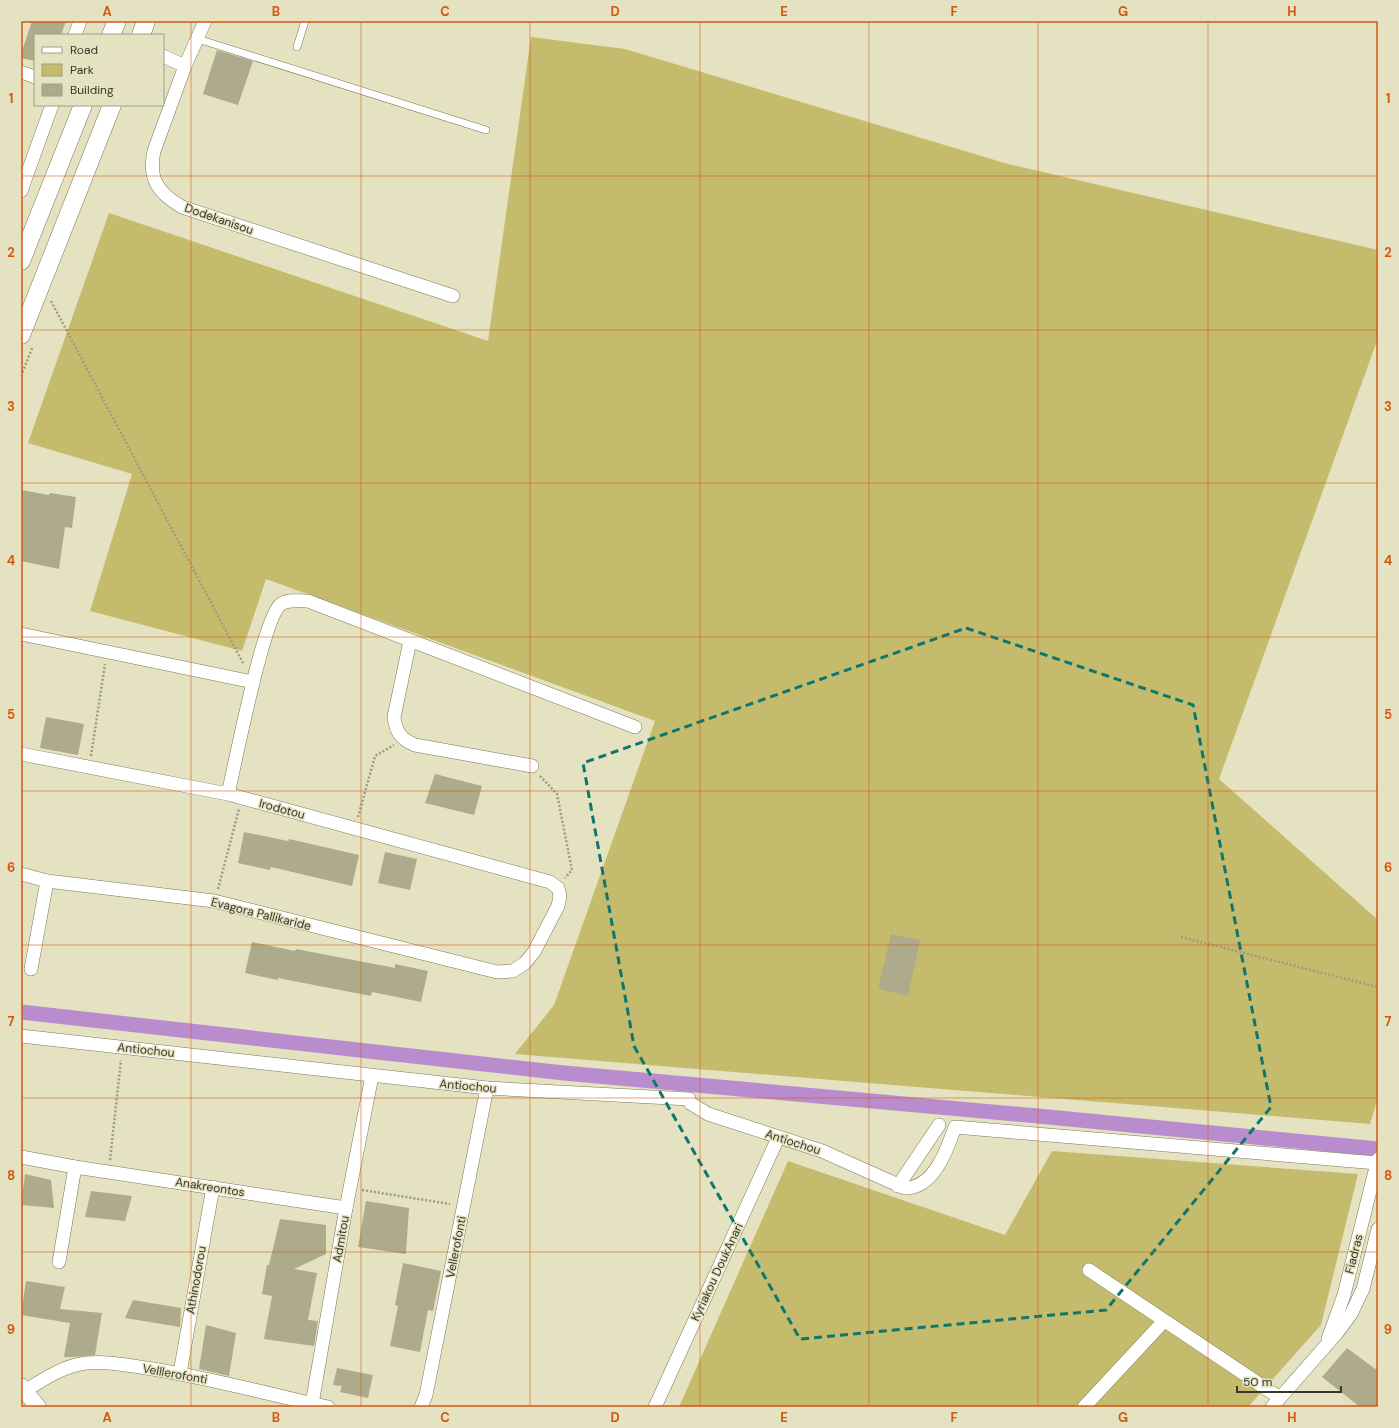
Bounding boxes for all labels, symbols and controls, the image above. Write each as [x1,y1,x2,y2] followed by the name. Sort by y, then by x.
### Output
[102,3,112,20] text: A
[272,3,280,20] text: B
[440,3,450,20] text: C
[610,3,620,20] text: D
[780,3,788,20] text: E
[950,3,958,20] text: F
[1118,3,1128,20] text: G
[1287,3,1297,20] text: H
[34,34,164,106] legend
[70,42,98,58] text: Road
[70,62,94,78] text: Park
[70,82,114,98] text: Building
[9,90,13,107] text: 1
[1386,90,1390,107] text: 1
[182,200,256,238] street label: Dodekanisou
[7,244,15,261] text: 2
[1384,244,1392,261] text: 2
[7,398,15,415] text: 3
[1384,398,1392,415] text: 3
[7,552,15,569] text: 4
[1384,552,1392,569] text: 4
[7,706,15,723] text: 5
[1384,706,1392,723] text: 5
[257,795,307,823] street label: Irodotou
[7,859,15,876] text: 6
[1384,859,1392,876] text: 6
[209,894,313,934] street label: Evagora Pallikaride
[8,1013,15,1030] text: 7
[1385,1013,1392,1030] text: 7
[117,1039,175,1061] street label: Antiochou
[439,1076,497,1096] street label: Antiochou
[763,1126,823,1159] street label: Antiochou
[7,1167,15,1184] text: 8
[1384,1167,1392,1184] text: 8
[174,1174,246,1200] street label: Anakreontos
[329,1214,353,1264] street label: Admitou
[442,1214,470,1279] street label: Vellerofonti
[687,1220,747,1324] street label: Kyriakou DoukAnari
[1341,1232,1367,1276] street label: Fiadras
[182,1245,210,1315] street label: Athinodorou
[7,1321,15,1338] text: 9
[1384,1321,1392,1338] text: 9
[141,1360,209,1388] street label: Velllerofonti
[1237,1368,1341,1394] scale bar
[1243,1374,1272,1390] text: 50 m
[102,1409,112,1426] text: A
[272,1409,280,1426] text: B
[440,1409,450,1426] text: C
[610,1409,620,1426] text: D
[780,1409,788,1426] text: E
[950,1409,958,1426] text: F
[1118,1409,1128,1426] text: G
[1287,1409,1297,1426] text: H

